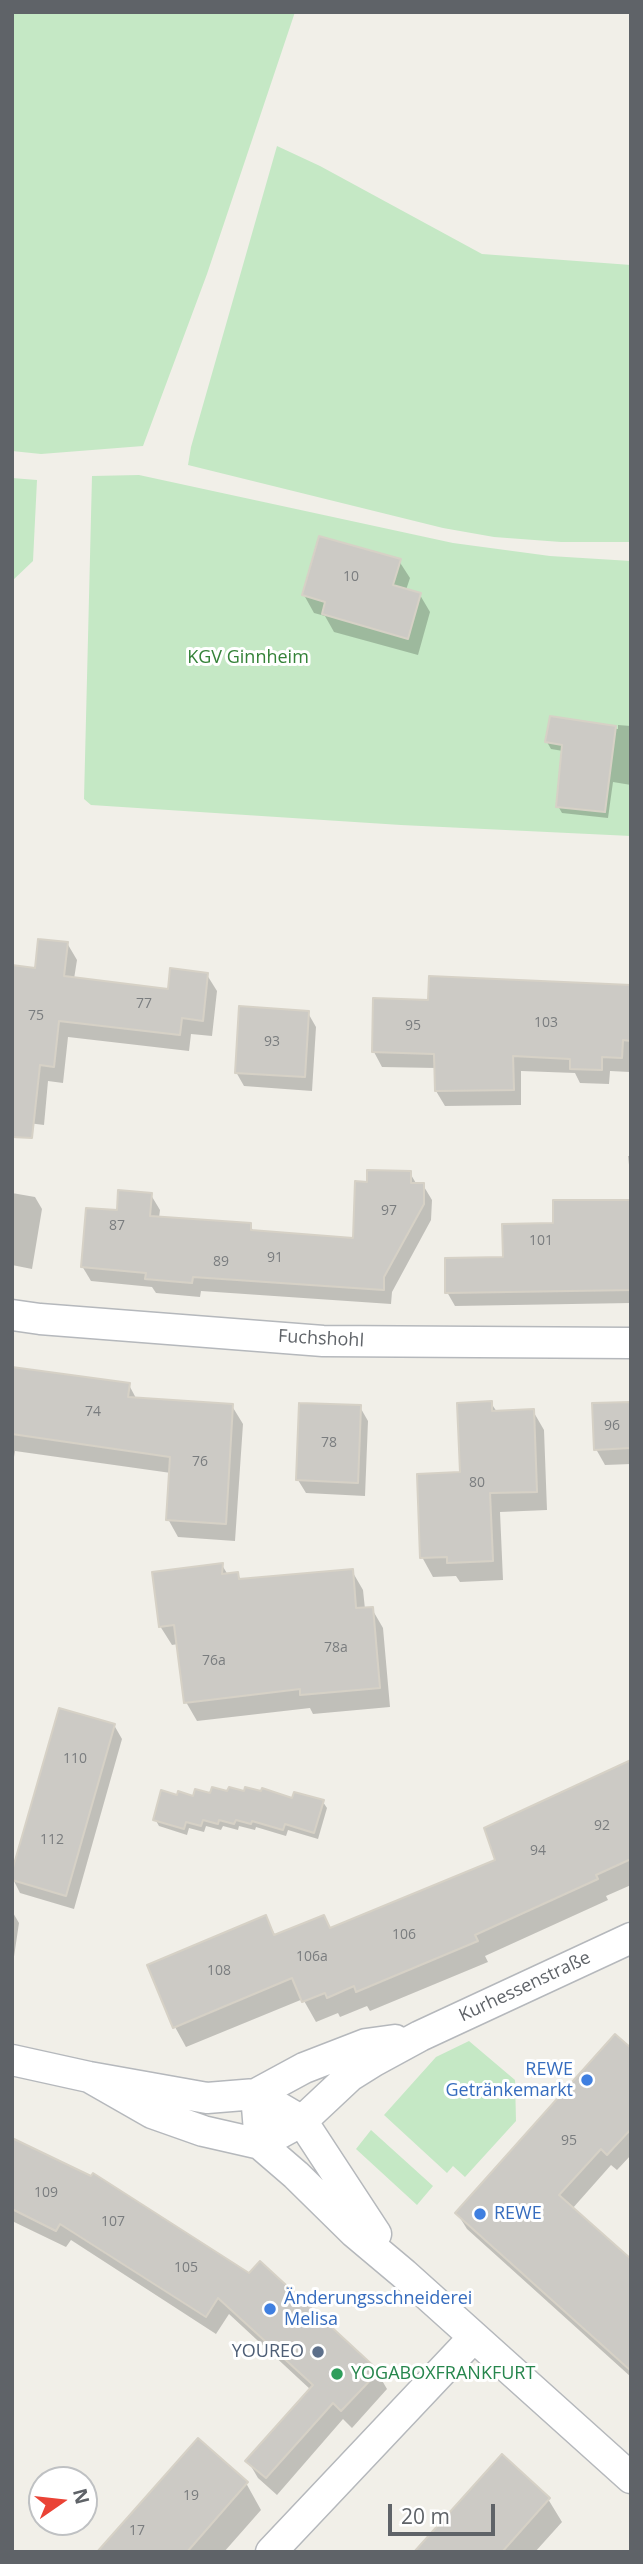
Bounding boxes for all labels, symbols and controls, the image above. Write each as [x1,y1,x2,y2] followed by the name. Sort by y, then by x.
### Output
[343,569,359,585] house number: 10
[187,647,309,669] park label: KGV Ginnheim
[136,996,152,1012] house number: 77
[28,1008,44,1024] house number: 75
[534,1015,558,1031] house number: 103
[405,1018,421,1034] house number: 95
[264,1034,280,1050] house number: 93
[381,1203,397,1219] house number: 97
[109,1218,125,1234] house number: 87
[529,1233,553,1249] house number: 101
[267,1250,283,1266] house number: 91
[213,1254,229,1270] house number: 89
[277,1326,365,1352] street label: Fuchshohl
[85,1404,101,1420] house number: 74
[604,1418,620,1434] house number: 96
[321,1435,337,1451] house number: 78
[192,1454,208,1470] house number: 76
[469,1475,485,1491] house number: 80
[324,1640,348,1656] house number: 78a
[202,1653,226,1669] house number: 76a
[63,1751,87,1767] house number: 110
[594,1818,610,1834] house number: 92
[40,1832,64,1848] house number: 112
[530,1843,546,1859] house number: 94
[392,1927,416,1943] house number: 106
[456,1947,594,2027] street label: Kurhessenstraße
[296,1949,328,1965] house number: 106a
[207,1963,231,1979] house number: 108
[446,2059,573,2102] place label: REWE Getränkemarkt
[579,2072,595,2088] marker: REWE Getränkemarkt
[561,2133,577,2149] house number: 95
[34,2185,58,2201] house number: 109
[494,2203,542,2225] place label: REWE
[472,2206,488,2222] marker: REWE
[101,2214,125,2230] house number: 107
[174,2260,198,2276] house number: 105
[284,2288,472,2330] place label: Änderungsschneiderei Melisa
[262,2301,278,2317] marker: Änderungsschneiderei Melisa
[232,2341,304,2363] place label: YOUREO
[310,2344,326,2360] marker: YOUREO
[351,2363,535,2385] place label: YOGABOXFRANKFURT
[329,2366,345,2382] marker: YOGABOXFRANKFURT
[28,2466,98,2536] north arrow
[67,2486,96,2507] text: N
[183,2488,199,2504] house number: 19
[391,2490,498,2534] scale bar
[401,2502,450,2530] text: 20 m
[129,2523,145,2539] house number: 17

